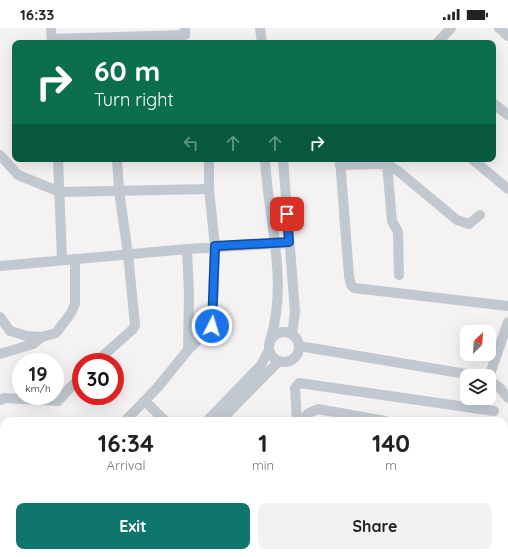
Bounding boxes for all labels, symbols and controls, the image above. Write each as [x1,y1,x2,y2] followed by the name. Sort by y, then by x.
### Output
[20,5,54,24] text: 16:33
[94,53,160,88] text: 60 m
[28,56,80,108] icon: right
[94,88,174,111] text: Turn right
[180,132,202,154] icon: left
[222,132,244,154] icon: ahead
[264,132,286,154] icon: ahead
[306,132,328,154] icon: right
[270,197,304,231] pin
[276,203,298,225] icon: arrive
[191,305,233,347] position arrow
[460,325,496,361] north arrow
[460,325,496,405] map controls
[72,353,124,405] speed limit sign: 30
[28,361,48,386] text: 19
[460,369,496,405] button: layers
[25,382,51,395] text: km/h
[98,428,154,458] text: 16:34
[258,428,268,458] text: 1
[372,428,410,458] text: 140
[106,457,145,473] text: Arrival
[252,457,274,473] text: min
[385,457,397,473] text: m
[16,503,250,549] button: Exit
[258,503,492,549] button: Share

